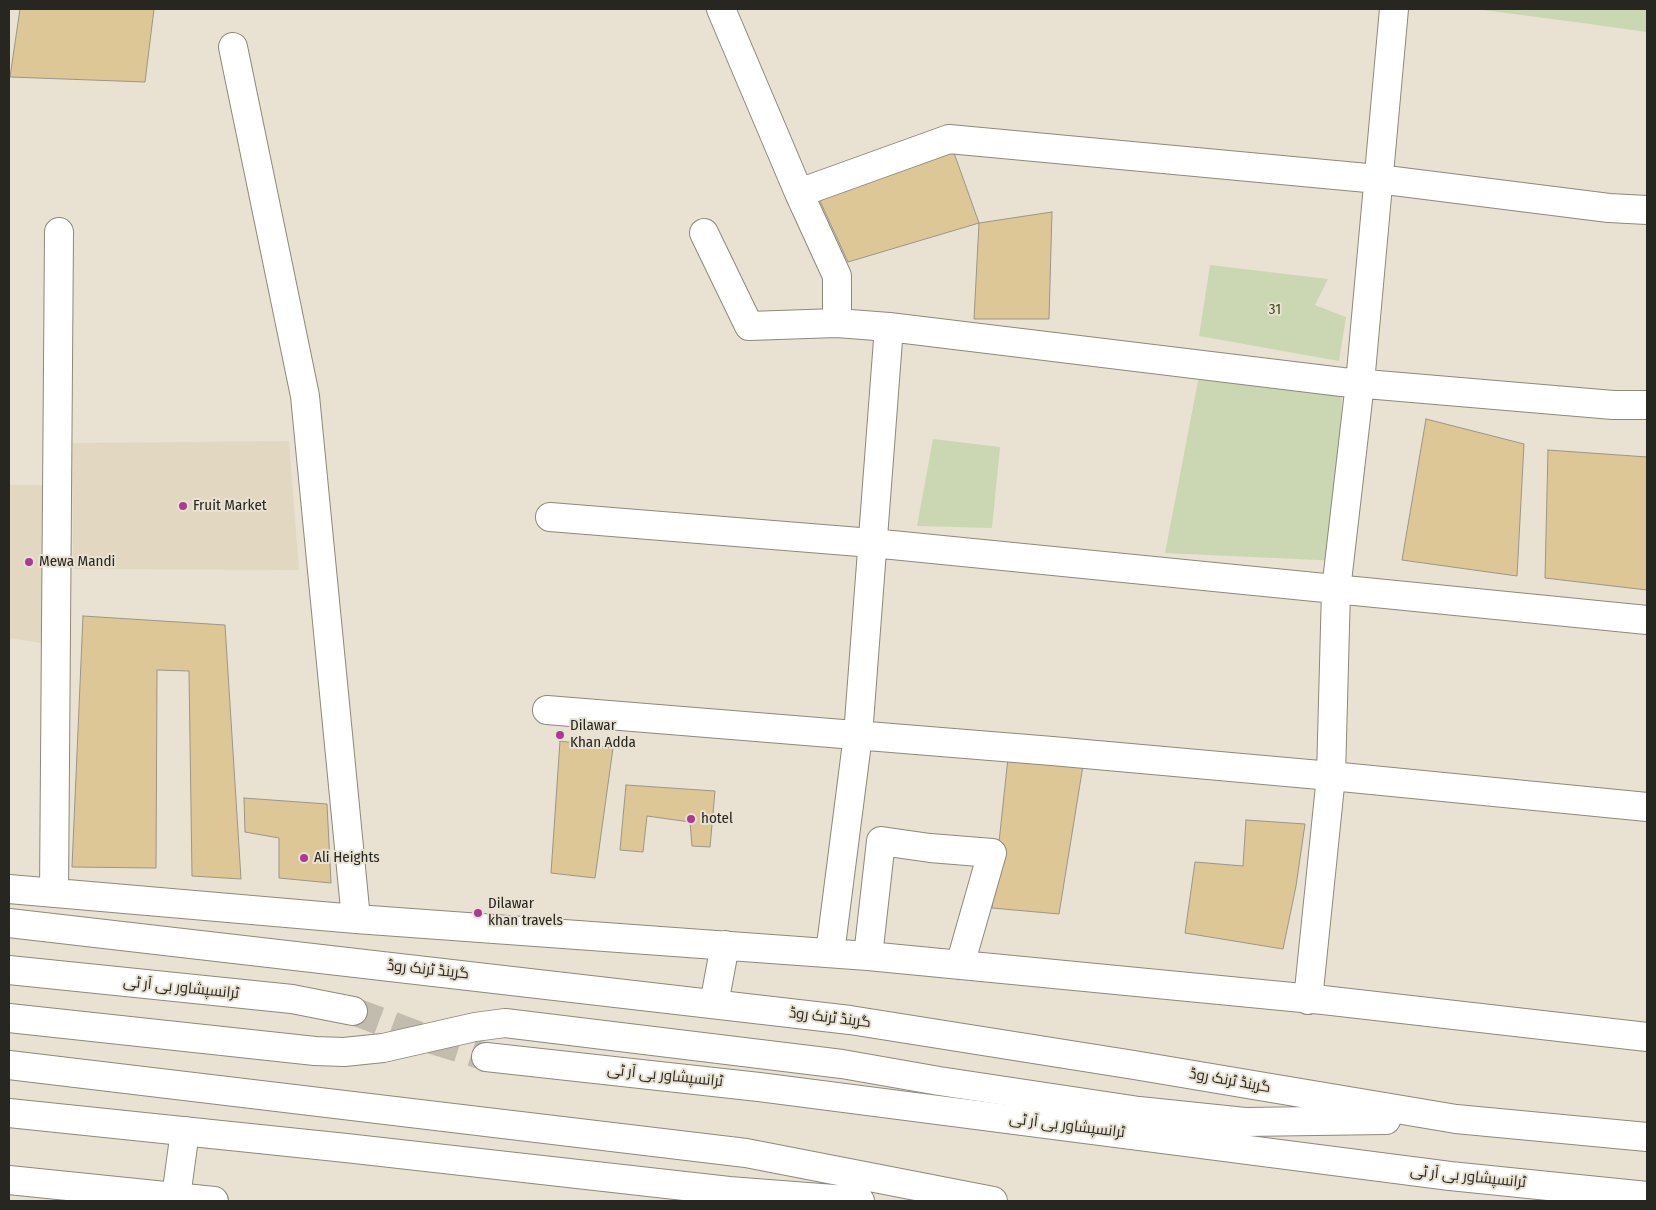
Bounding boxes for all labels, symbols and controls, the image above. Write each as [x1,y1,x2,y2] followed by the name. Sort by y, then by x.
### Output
[1269,301,1281,319] park label: 31
[193,497,267,515] place label: Fruit Market
[177,500,189,512] marker: Fruit Market
[39,553,115,571] place label: Mewa Mandi
[23,556,35,568] marker: Mewa Mandi
[570,717,636,752] place label: Dilawar Khan Adda
[554,729,566,741] marker: Dilawar Khan Adda
[701,810,733,828] place label: hotel
[685,813,697,825] marker: hotel
[314,849,380,867] place label: Ali Heights
[298,852,310,864] marker: Ali Heights
[488,895,563,930] place label: Dilawar khan travels
[472,907,484,919] marker: Dilawar khan travels
[386,957,470,983] street label: گرینڈ ٹرنک روڈ
[122,973,240,1003] street label: ٹرانسپشاور بی آر ٹی
[788,1004,872,1032] street label: گرینڈ ٹرنک روڈ
[606,1061,724,1091] street label: ٹرانسپشاور بی آر ٹی
[1188,1065,1272,1097] street label: گرینڈ ٹرنک روڈ
[1008,1110,1126,1142] street label: ٹرانسپشاور بی آر ٹی
[1409,1162,1527,1192] street label: ٹرانسپشاور بی آر ٹی

